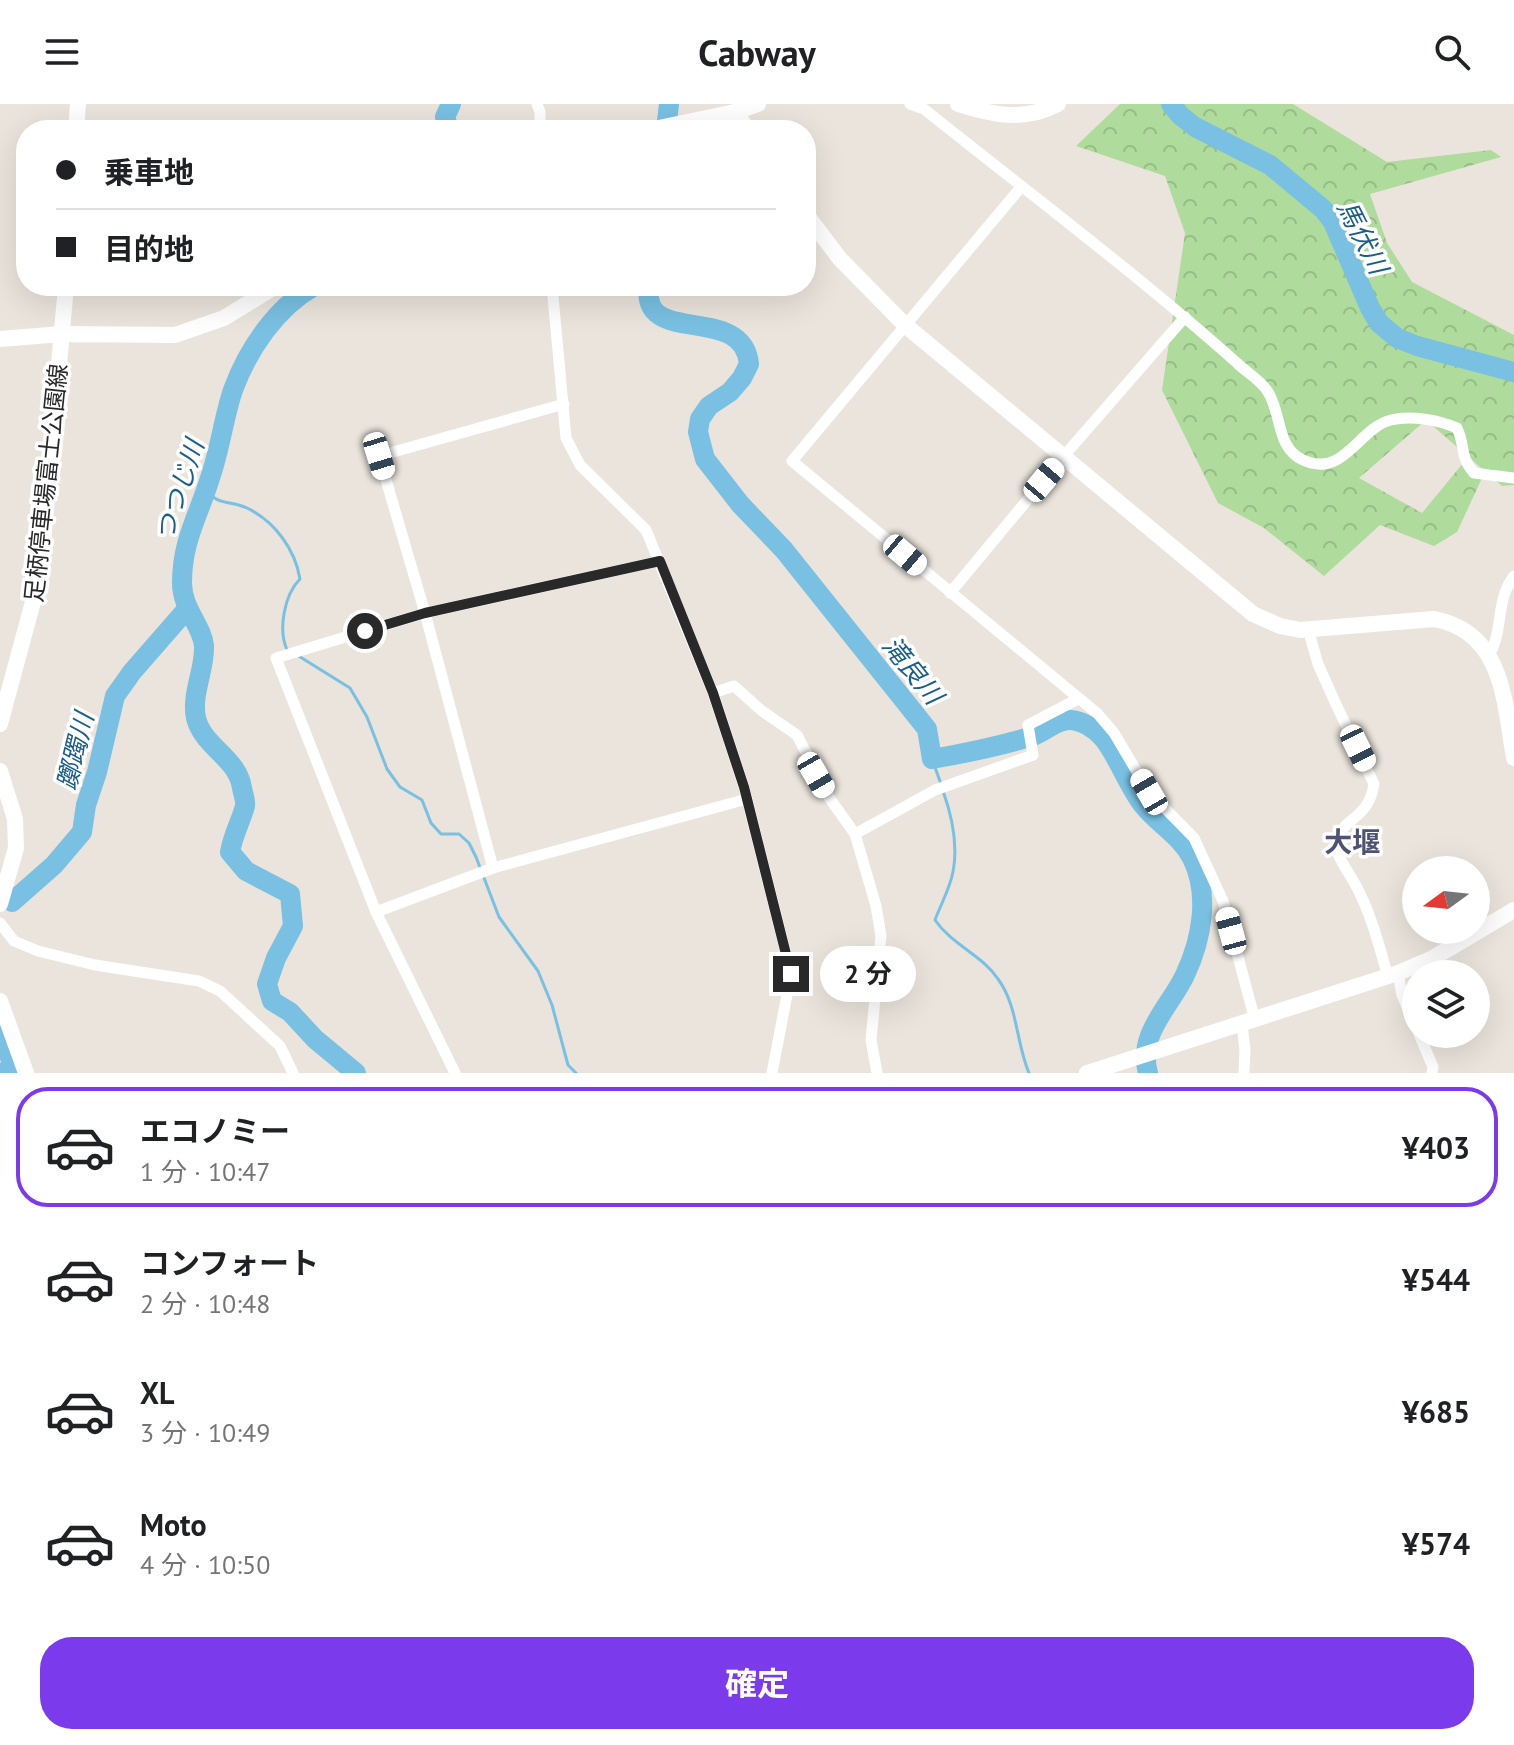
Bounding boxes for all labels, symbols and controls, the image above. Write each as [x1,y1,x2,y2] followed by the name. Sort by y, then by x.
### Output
[698,29,816,76] text: Cabway
[40,30,84,74] icon: menu
[1430,30,1474,74] icon: search
[104,152,194,191] text: 乗車地
[1331,195,1397,282] water label: 馬伏川
[104,229,194,268] text: 目的地
[18,362,74,604] street label: 足柄停車場富士公園線
[361,430,397,482] car
[147,433,212,545] water label: つつじ川
[1019,454,1069,506] car
[879,530,931,580] car
[347,613,383,649] route start
[876,629,952,713] water label: 滝良川
[50,706,101,793] water label: 躑躅川
[1337,721,1379,775] car
[794,748,838,802] car
[1127,765,1171,819] car
[1324,823,1380,860] district label: 大堰
[1402,856,1490,944] north arrow
[1402,856,1490,1048] map controls
[1213,905,1249,957] car
[819,946,915,1002] callout: 2 分
[773,956,809,992] route end
[844,957,892,990] text: 2 分
[1402,960,1490,1048] button: layers
[44,1111,116,1183] icon: car
[140,1111,290,1150] text: エコノミー
[1402,1128,1470,1167] text: ¥403
[140,1155,270,1188] text: 1 分 · 10:47
[44,1243,116,1315] icon: car
[140,1243,319,1282] text: コンフォート
[1402,1260,1470,1299] text: ¥544
[140,1287,270,1320] text: 2 分 · 10:48
[140,1373,174,1412] text: XL
[44,1375,116,1447] icon: car
[1402,1392,1470,1431] text: ¥685
[140,1416,270,1449] text: 3 分 · 10:49
[140,1505,207,1544] text: Moto
[44,1507,116,1579] icon: car
[1402,1524,1470,1563] text: ¥574
[140,1548,270,1581] text: 4 分 · 10:50
[40,1637,1474,1729] button: 確定

